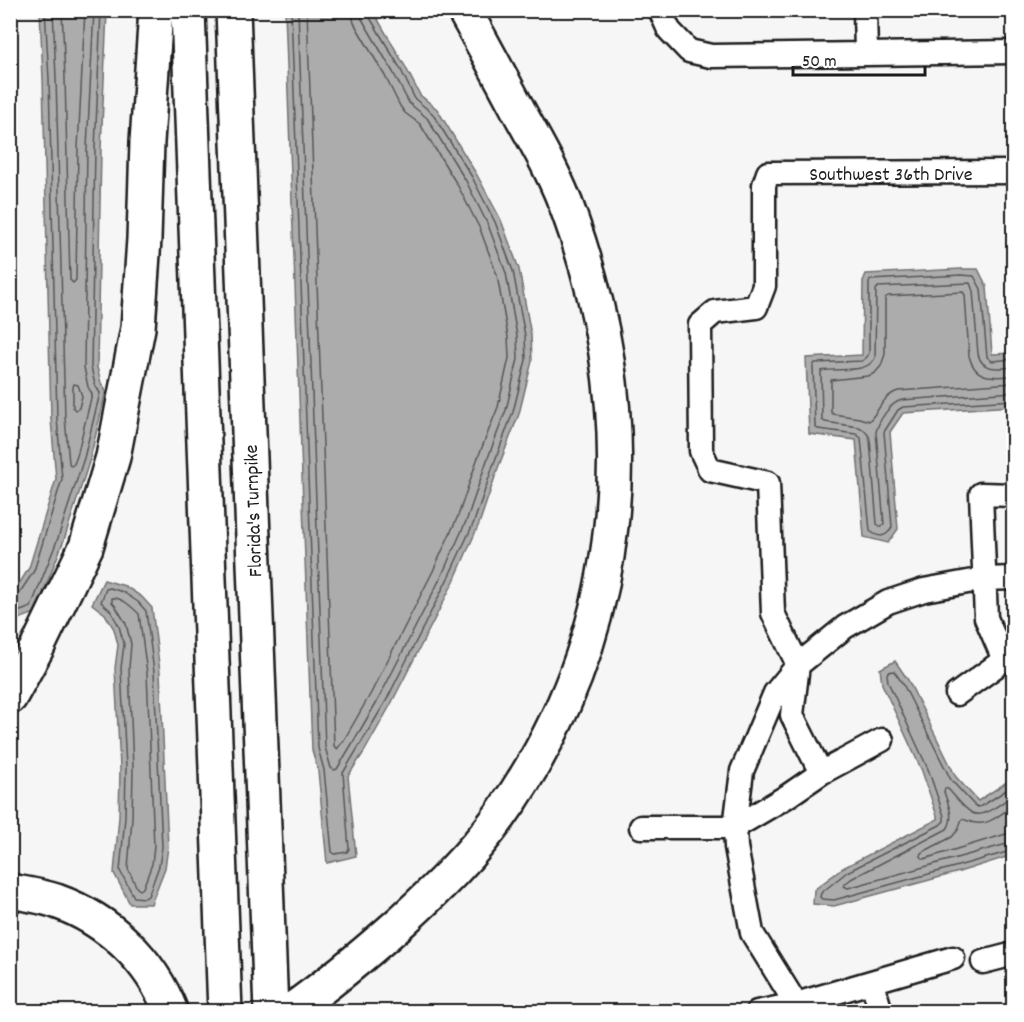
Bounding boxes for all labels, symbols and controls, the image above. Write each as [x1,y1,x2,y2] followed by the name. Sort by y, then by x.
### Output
[793,39,925,77] scale bar
[802,50,837,75] text: 50 m
[809,162,973,190] street label: Southwest 36th Drive
[239,444,271,578] street label: Florida's Turnpike

